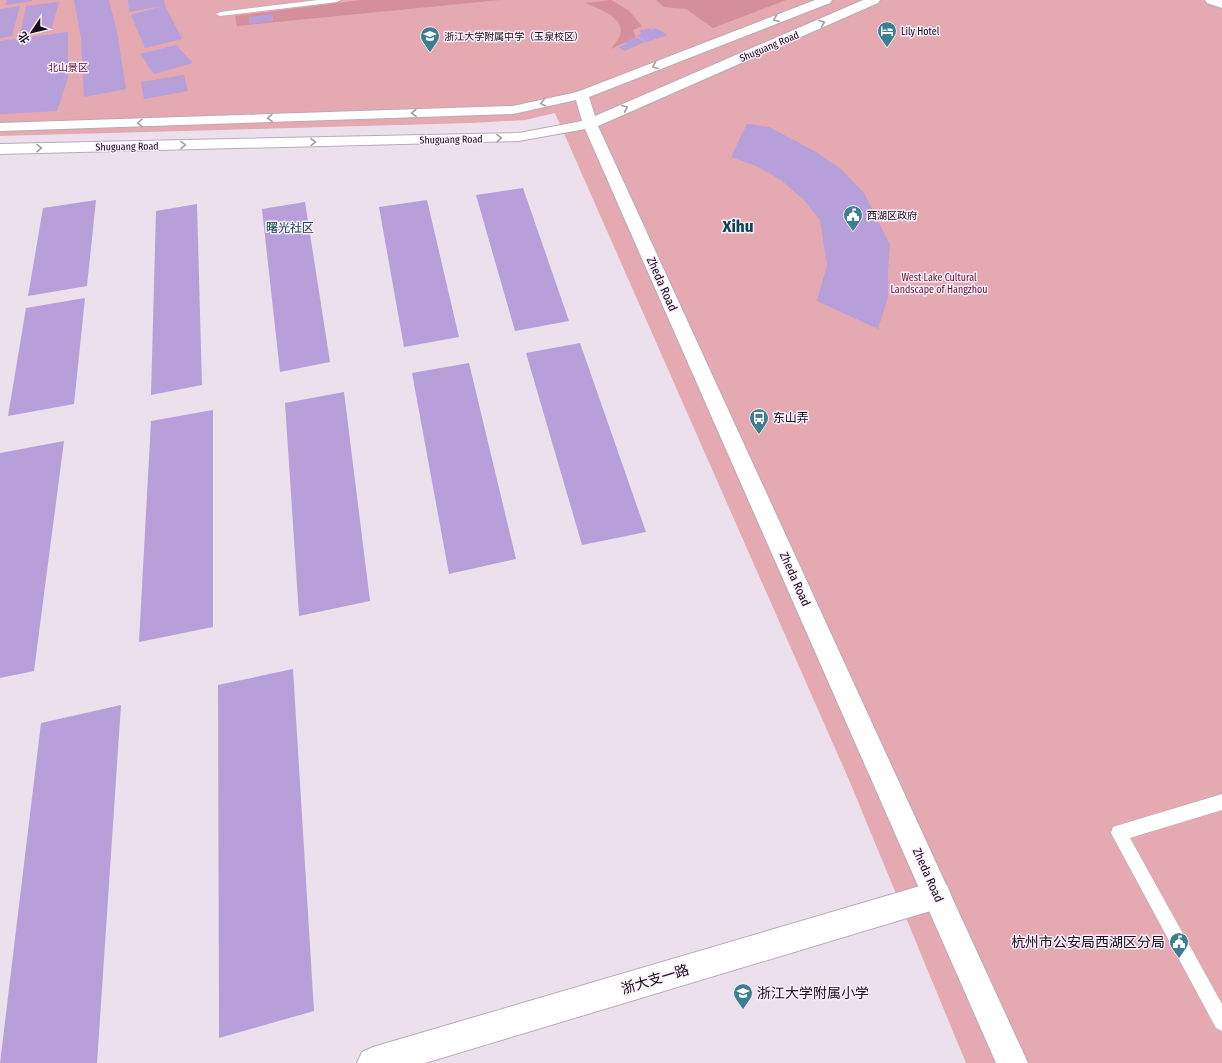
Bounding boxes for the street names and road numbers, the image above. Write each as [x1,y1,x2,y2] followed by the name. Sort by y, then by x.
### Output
[738,29,801,65] street label: Shuguang Road
[419,133,483,147] street label: Shuguang Road
[95,140,159,154] street label: Shuguang Road
[644,255,680,313] street label: Zheda Road
[777,550,813,608] street label: Zheda Road
[910,846,946,904] street label: Zheda Road
[619,961,691,998] street label: 浙大支一路

